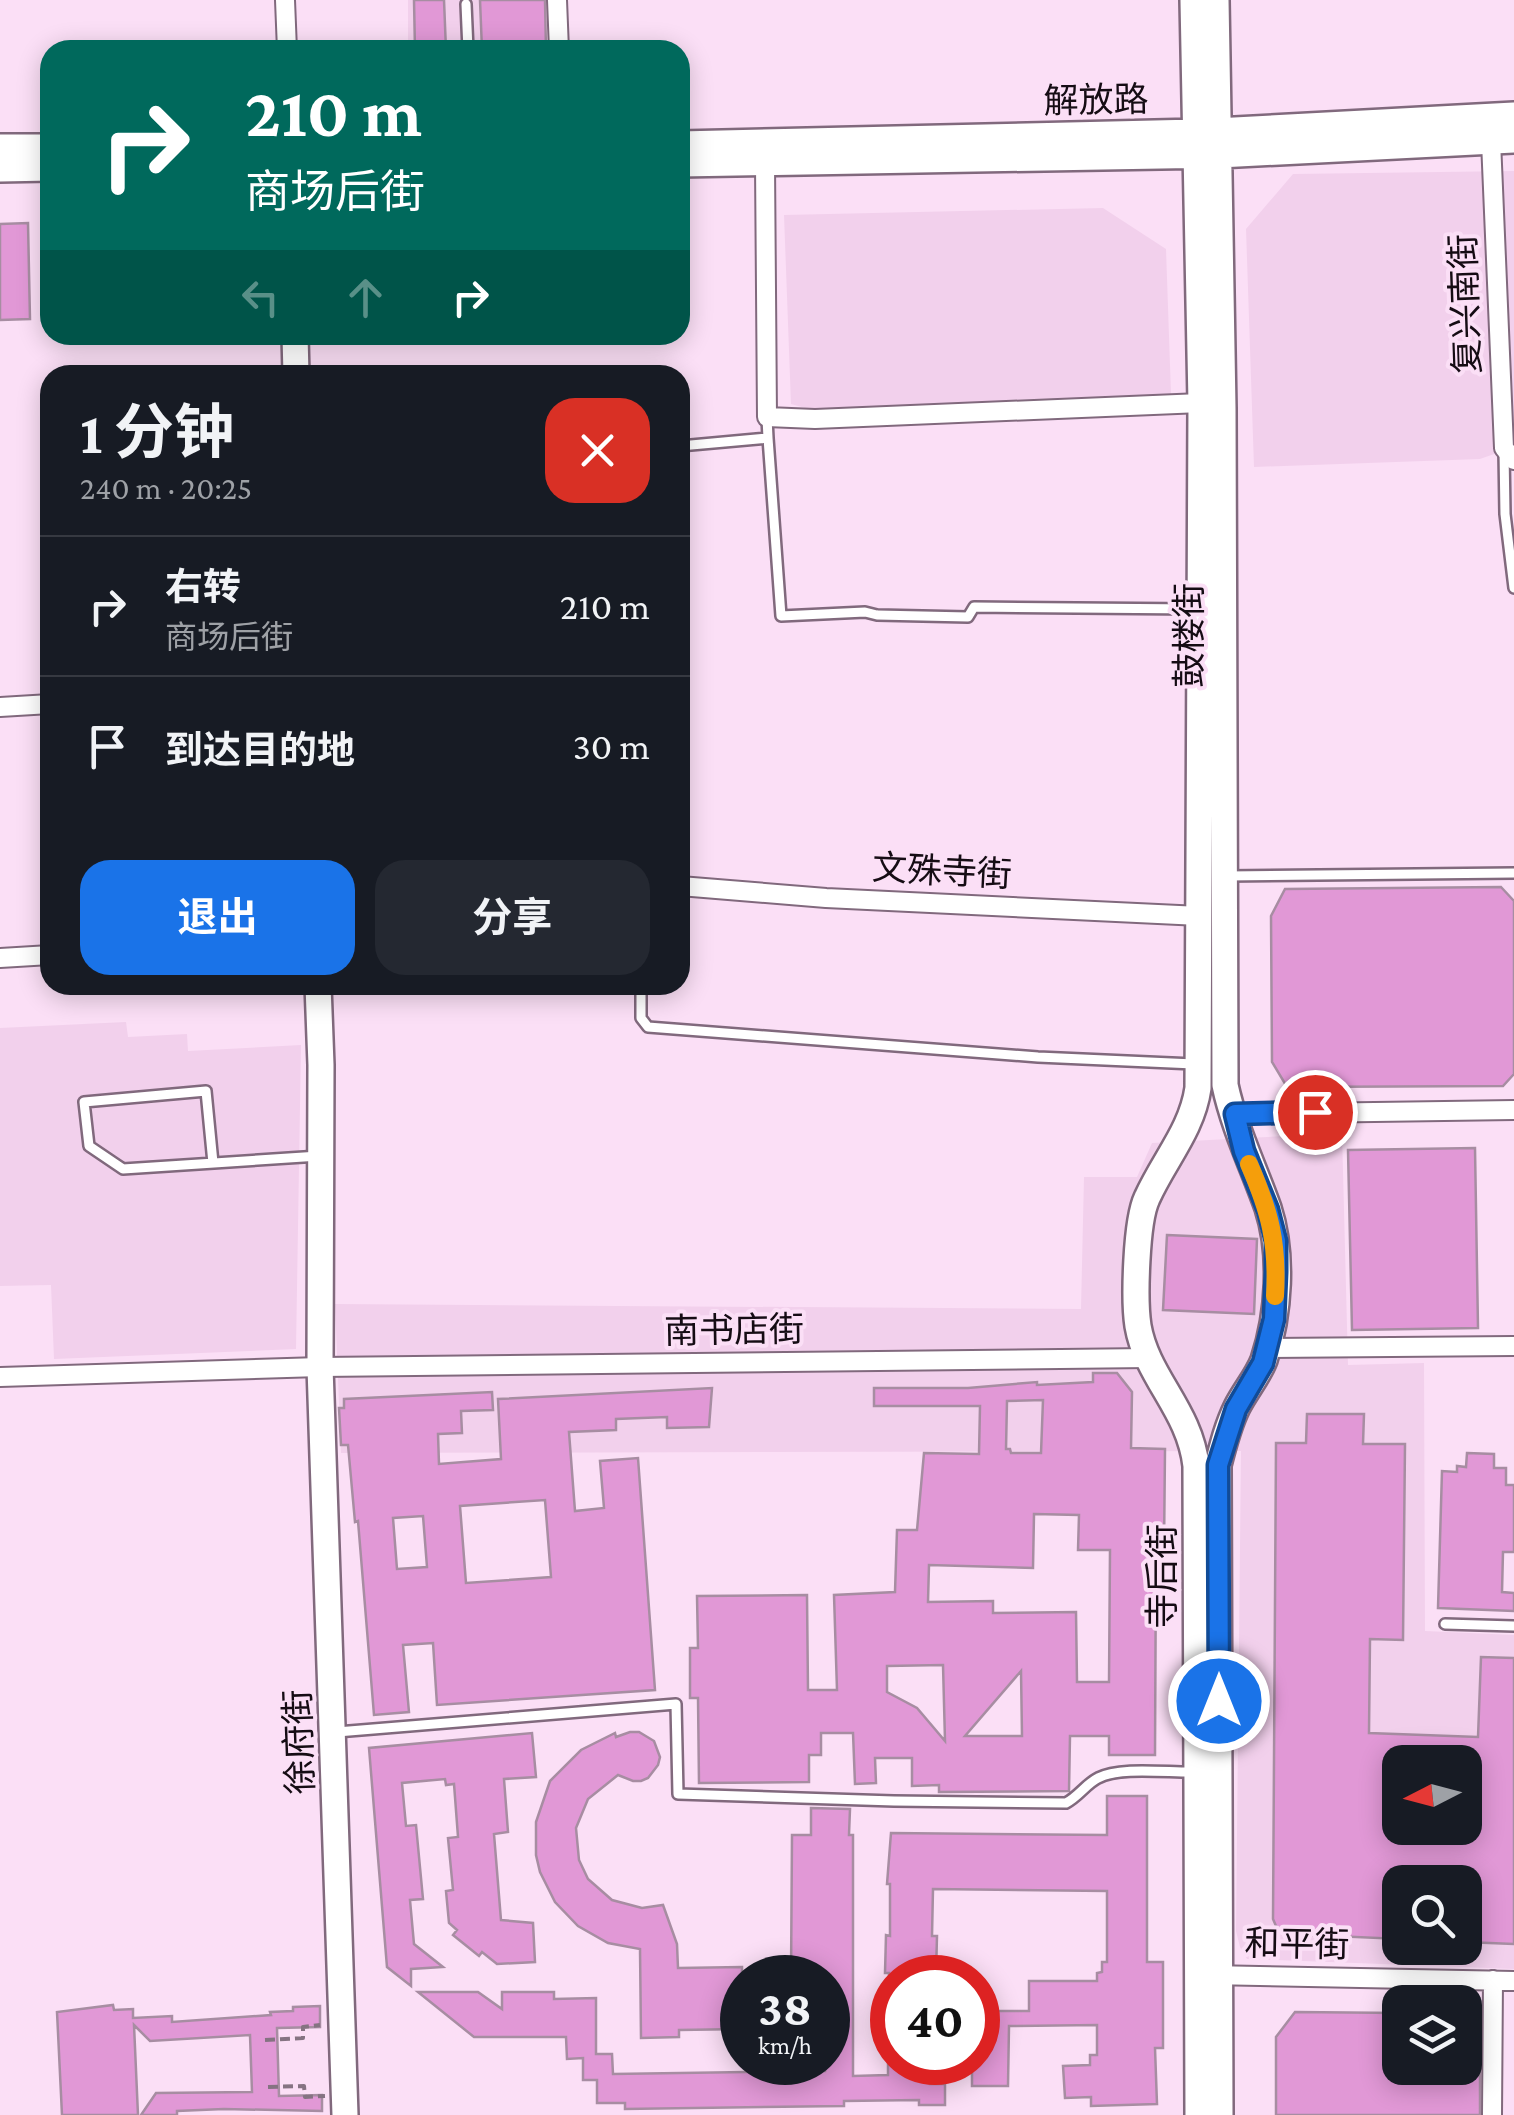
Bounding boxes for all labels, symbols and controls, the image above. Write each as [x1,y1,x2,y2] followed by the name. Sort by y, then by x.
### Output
[245,73,422,151] text: 210 m
[80,80,210,210] icon: right
[1043,80,1149,121] street label: 解放路
[245,167,425,217] text: 商场后街
[1444,233,1487,375] street label: 复兴南街
[233,270,288,325] icon: left
[338,270,393,325] icon: ahead
[443,270,498,325] icon: right
[545,398,650,503] button: close
[80,399,234,466] text: 1 分钟
[80,470,252,506] text: 240 m · 20:25
[165,566,241,608] text: 右转
[80,579,135,634] icon: right
[1170,582,1209,688] street label: 鼓楼街
[560,585,650,627] text: 210 m
[165,619,293,655] text: 商场后街
[80,719,135,774] icon: arrive
[573,725,650,767] text: 30 m
[165,729,355,771] text: 到达目的地
[871,848,1013,895] street label: 文殊寺街
[80,860,355,975] button: 退出
[375,860,650,975] button: 分享
[1273,1070,1358,1155] pin
[1288,1085,1343,1140] icon: arrive
[664,1310,804,1351] street label: 南书店街
[1143,1523,1182,1629] street label: 寺后街
[1167,1649,1271,1753] position arrow
[278,1689,321,1795] street label: 徐府街
[1382,1745,1482,1845] north arrow
[1382,1745,1482,2085] map controls
[1382,1865,1482,1965] button: search
[1244,1924,1350,1965] street label: 和平街
[870,1955,1000,2085] speed limit sign: 40
[758,1980,812,2036] text: 38
[1382,1985,1482,2085] button: layers
[758,2032,812,2059] text: km/h

